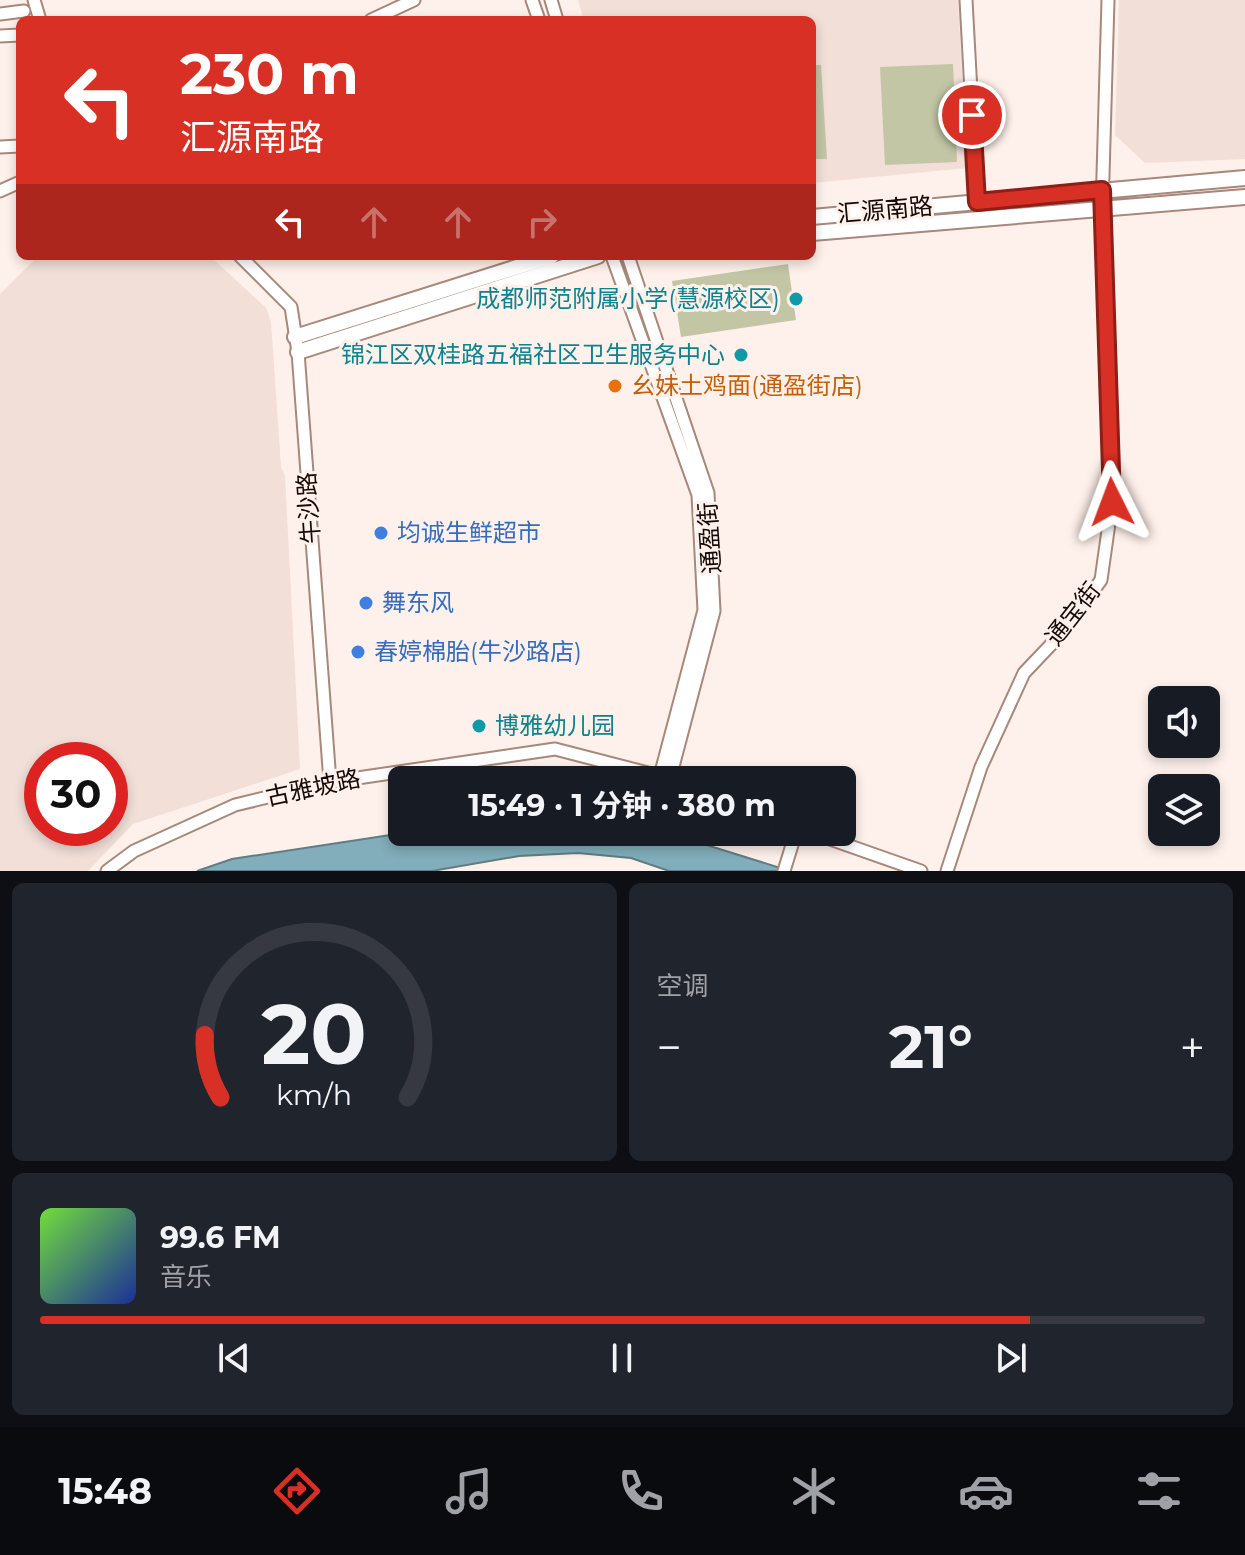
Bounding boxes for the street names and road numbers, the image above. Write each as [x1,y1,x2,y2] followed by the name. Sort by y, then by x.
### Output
[836,191,934,228] street label: 汇源南路
[292,471,325,545] street label: 牛沙路
[693,501,726,575] street label: 通盈街
[1039,576,1106,651] street label: 通宝街
[263,763,363,812] street label: 古雅坡路

